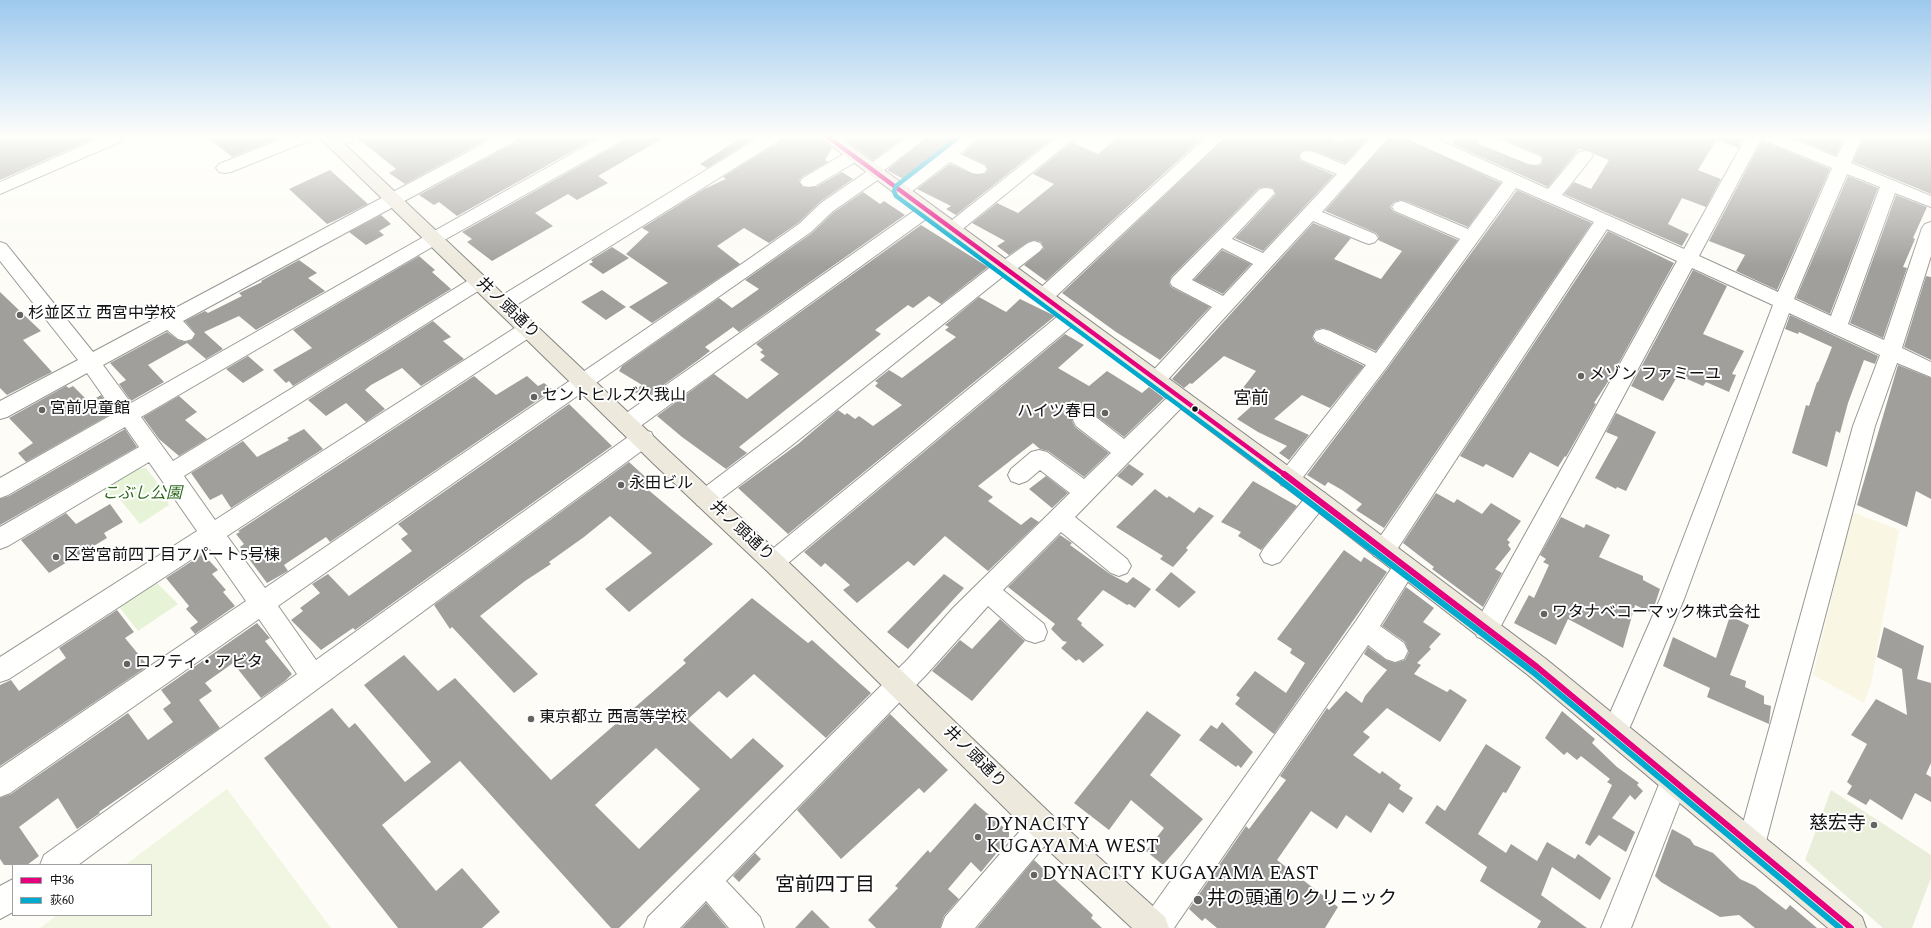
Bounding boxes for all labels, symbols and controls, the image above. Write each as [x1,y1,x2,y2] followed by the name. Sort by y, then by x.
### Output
[472,274,542,344] street label: 井ノ頭通り
[28,305,176,325] place label: 杉並区立 西宮中学校
[15,310,25,320] marker: 杉並区立 西宮中学校
[1589,366,1721,386] place label: メゾン ファミーユ
[1576,371,1586,381] marker: メゾン ファミーユ
[542,387,686,407] place label: セントヒルズ久我山
[1233,389,1269,411] district label: 宮前
[529,392,539,402] marker: セントヒルズ久我山
[50,400,130,420] place label: 宮前児童館
[1017,403,1097,423] place label: ハイツ春日
[1190,404,1200,414] unlabelled marker
[37,405,47,415] marker: 宮前児童館
[1100,408,1110,418] marker: ハイツ春日
[629,475,693,495] place label: 永田ビル
[616,480,626,490] marker: 永田ビル
[102,485,182,505] park label: こぶし公園
[705,498,777,566] street label: 井ノ頭通り
[64,547,280,567] place label: 区営宮前四丁目アパート5号棟
[51,552,61,562] marker: 区営宮前四丁目アパート5号棟
[1552,604,1760,624] place label: ワタナベコーマック株式会社
[1539,609,1549,619] marker: ワタナベコーマック株式会社
[135,654,263,674] place label: ロフティ・アビタ
[122,659,132,669] marker: ロフティ・アビタ
[539,709,687,729] place label: 東京都立 西高等学校
[526,714,536,724] marker: 東京都立 西高等学校
[939,723,1009,793] street label: 井ノ頭通り
[1809,814,1866,836] place label: 慈宏寺
[986,815,1159,859] place label: DYNACITY KUGAYAMA WEST
[1869,820,1879,830] marker: 慈宏寺
[973,832,983,842] marker: DYNACITY KUGAYAMA WEST
[12,864,152,916] legend
[1042,864,1319,886] place label: DYNACITY KUGAYAMA EAST
[1029,870,1039,880] marker: DYNACITY KUGAYAMA EAST
[50,871,74,890] text: 中36
[775,875,875,899] district label: 宮前四丁目
[1207,889,1397,911] place label: 井の頭通りクリニック
[50,891,74,910] text: 荻60
[1192,894,1204,906] marker: 井の頭通りクリニック

